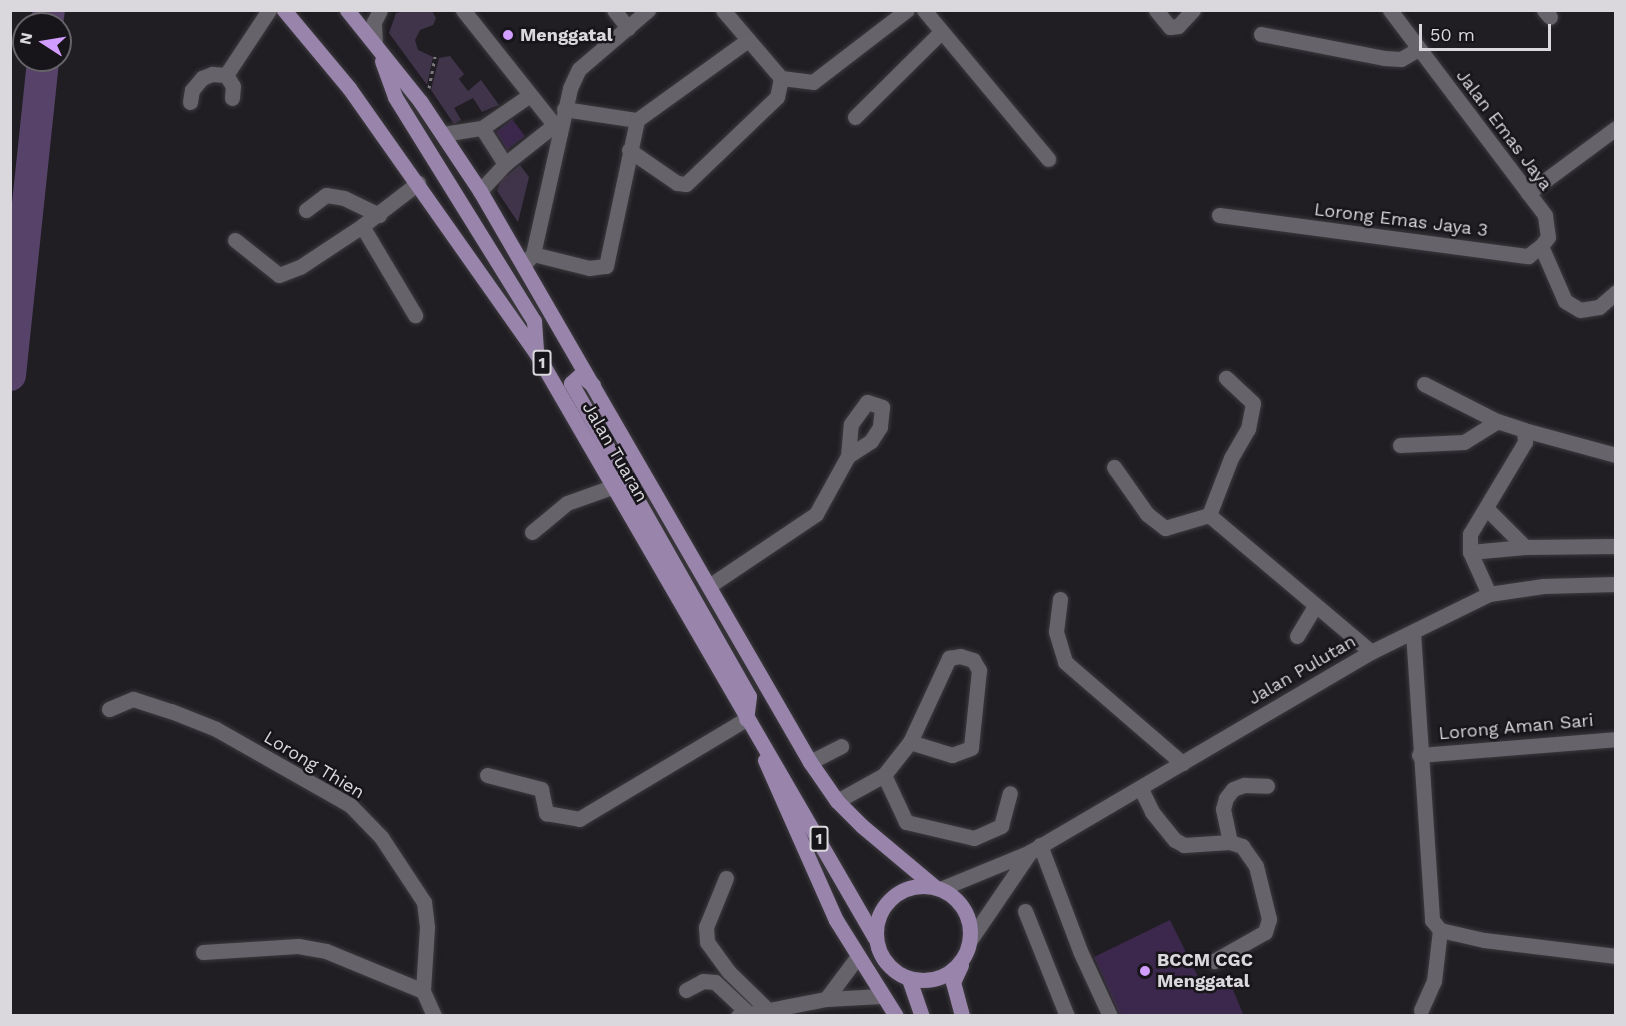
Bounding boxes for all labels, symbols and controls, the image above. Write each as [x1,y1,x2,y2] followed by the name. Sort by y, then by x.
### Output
[12,12,72,72] north arrow
[1422,12,1554,50] scale bar
[520,24,613,46] place label: Menggatal
[1430,24,1475,45] text: 50 m
[501,28,515,42] marker: Menggatal
[15,31,36,46] text: N
[1451,65,1557,195] street label: Jalan Emas Jaya
[1312,199,1490,241] street label: Lorong Emas Jaya 3
[532,350,552,376] road number: 1
[578,398,652,506] street label: Jalan Tuaran
[1244,630,1360,710] street label: Jalan Pulutan
[1437,709,1595,745] street label: Lorong Aman Sari
[260,726,368,804] street label: Lorong Thien
[808,826,830,852] road number: 1
[1157,950,1253,992] place label: BCCM CGC Menggatal
[1138,964,1152,978] marker: BCCM CGC Menggatal

